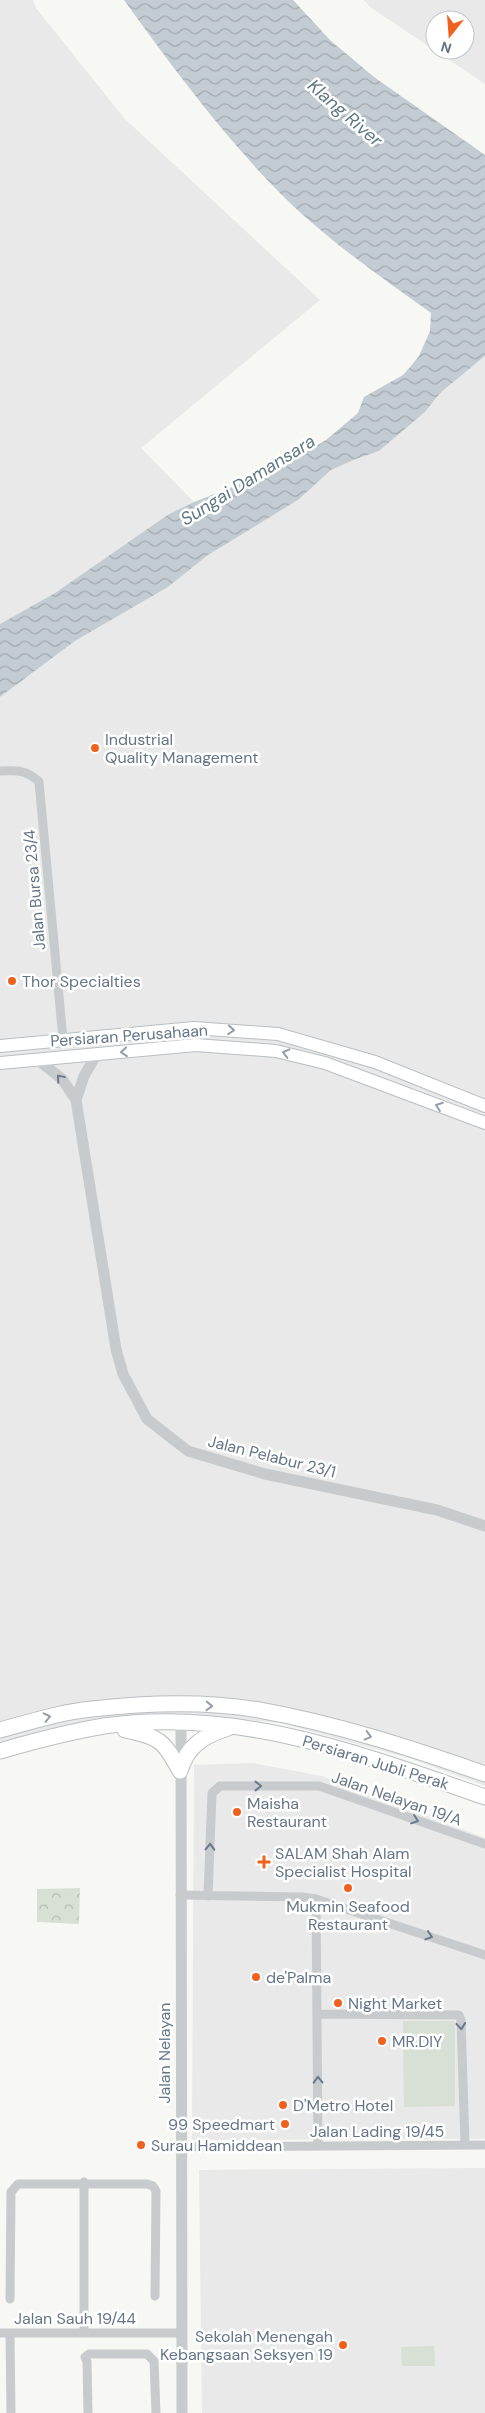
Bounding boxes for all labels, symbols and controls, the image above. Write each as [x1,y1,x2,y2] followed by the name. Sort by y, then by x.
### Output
[425,10,475,60] north arrow
[439,37,454,58] text: N
[303,74,388,153] water label: Klang River
[176,429,320,531] water label: Sungai Damansara
[105,729,259,768] place label: Industrial Quality Management
[89,742,101,754] marker: Industrial Quality Management
[19,829,50,951] street label: Jalan Bursa 23/4
[22,971,141,992] place label: Thor Specialties
[6,975,18,987] marker: Thor Specialties
[50,1020,209,1051] street label: Persiaran Perusahaan
[227,1025,235,1036] one-way arrow
[120,1046,128,1057] one-way arrow
[281,1048,290,1059] one-way arrow
[56,1074,65,1083] one-way arrow
[435,1102,444,1112] one-way arrow
[206,1430,338,1483] street label: Jalan Pelabur 23/1
[205,1701,213,1711] one-way arrow
[42,1712,51,1723] one-way arrow
[300,1730,452,1795] street label: Persiaran Jubli Perak
[363,1730,371,1740] one-way arrow
[329,1766,465,1831] street label: Jalan Nelayan 19/A
[254,1781,262,1791] one-way arrow
[247,1793,327,1832] place label: Maisha Restaurant
[231,1806,243,1818] marker: Maisha Restaurant
[410,1814,418,1824] one-way arrow
[204,1843,215,1851] one-way arrow
[275,1843,412,1882] place label: SALAM Shah Alam Specialist Hospital
[257,1855,271,1869] marker: SALAM Shah Alam Specialist Hospital
[342,1882,354,1894] marker: Mukmin Seafood Restaurant
[286,1896,410,1935] place label: Mukmin Seafood Restaurant
[424,1931,432,1941] one-way arrow
[266,1967,331,1988] place label: de'Palma
[250,1971,262,1983] marker: de'Palma
[348,1993,442,2014] place label: Night Market
[332,1997,344,2009] marker: Night Market
[154,2003,175,2103] street label: Jalan Nelayan
[455,2023,466,2031] one-way arrow
[392,2031,442,2052] place label: MR.DIY
[376,2035,388,2047] marker: MR.DIY
[313,2076,323,2084] one-way arrow
[293,2095,393,2116] place label: D'Metro Hotel
[277,2099,289,2111] marker: D'Metro Hotel
[168,2114,275,2135] place label: 99 Speedmart
[279,2118,291,2130] marker: 99 Speedmart
[310,2121,444,2142] street label: Jalan Lading 19/45
[151,2135,282,2156] place label: Surau Hamiddean
[135,2139,147,2151] marker: Surau Hamiddean
[14,2308,136,2329] street label: Jalan Sauh 19/44
[160,2326,333,2365] place label: Sekolah Menengah Kebangsaan Seksyen 19
[337,2339,349,2351] marker: Sekolah Menengah Kebangsaan Seksyen 19

